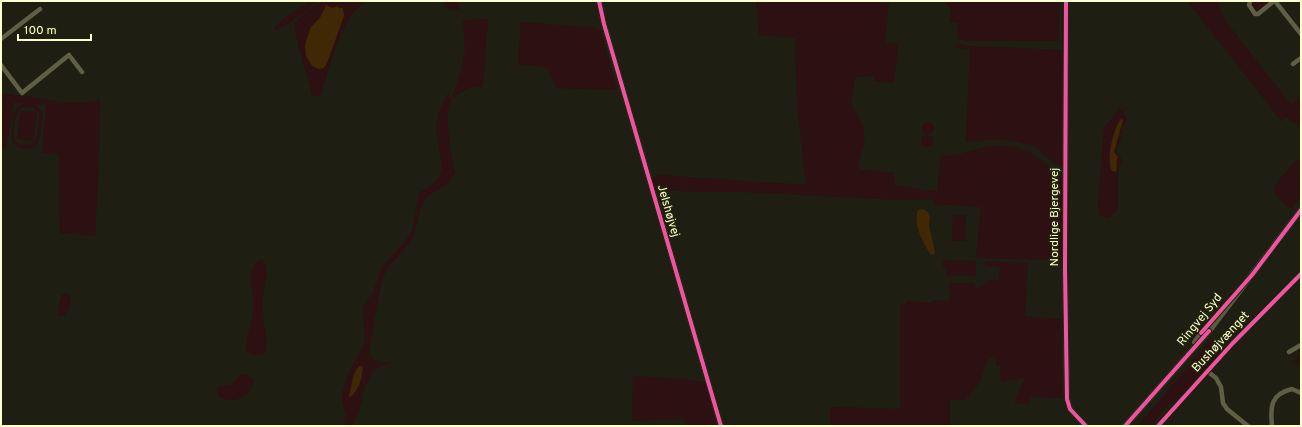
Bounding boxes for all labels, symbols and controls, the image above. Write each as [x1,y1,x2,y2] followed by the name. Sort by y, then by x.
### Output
[18,16,91,42] scale bar
[24,23,57,39] text: 100 m
[1047,168,1063,266] street label: Nordlige Bjergevej
[653,183,683,239] street label: Jelshøjvej
[1174,290,1226,350] street label: Ringvej Syd
[1189,308,1253,376] street label: Bushøjvænget

